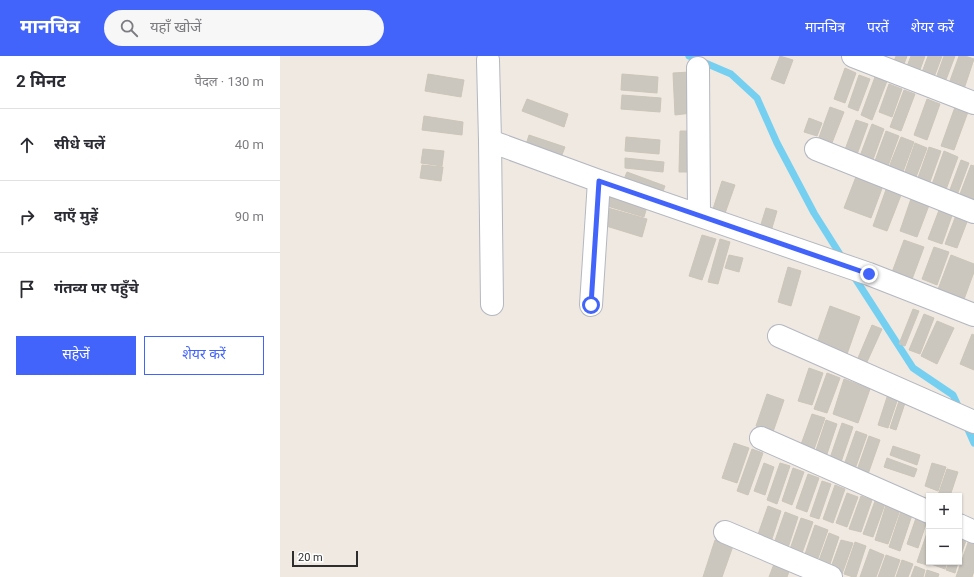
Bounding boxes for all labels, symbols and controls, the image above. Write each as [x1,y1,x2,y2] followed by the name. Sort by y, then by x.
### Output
[104,10,384,46] search box
[20,15,80,38] text: मानचित्र
[118,17,140,39] icon: search
[150,18,201,36] text: यहाँ खोजें
[805,19,845,35] text: मानचित्र
[867,19,889,35] text: परतें
[911,19,954,35] text: शेयर करें
[16,71,66,91] text: 2 मिनट
[195,74,264,89] text: पैदल · 130 m
[16,134,38,156] icon: ahead
[54,135,105,153] text: सीधे चलें
[235,137,264,152] text: 40 m
[16,206,38,228] icon: right
[54,207,98,225] text: दाएँ मुड़ें
[235,209,264,224] text: 90 m
[860,265,878,283] route end
[16,278,38,300] icon: arrive
[54,279,139,297] text: गंतव्य पर पहुँचे
[582,296,600,314] route start
[16,336,136,375] button: सहेजें
[144,336,264,375] button: शेयर करें
[926,493,962,565] map controls
[926,493,962,529] button: +
[926,529,962,565] button: −
[292,549,358,568] scale bar
[298,551,323,564] text: 20 m

